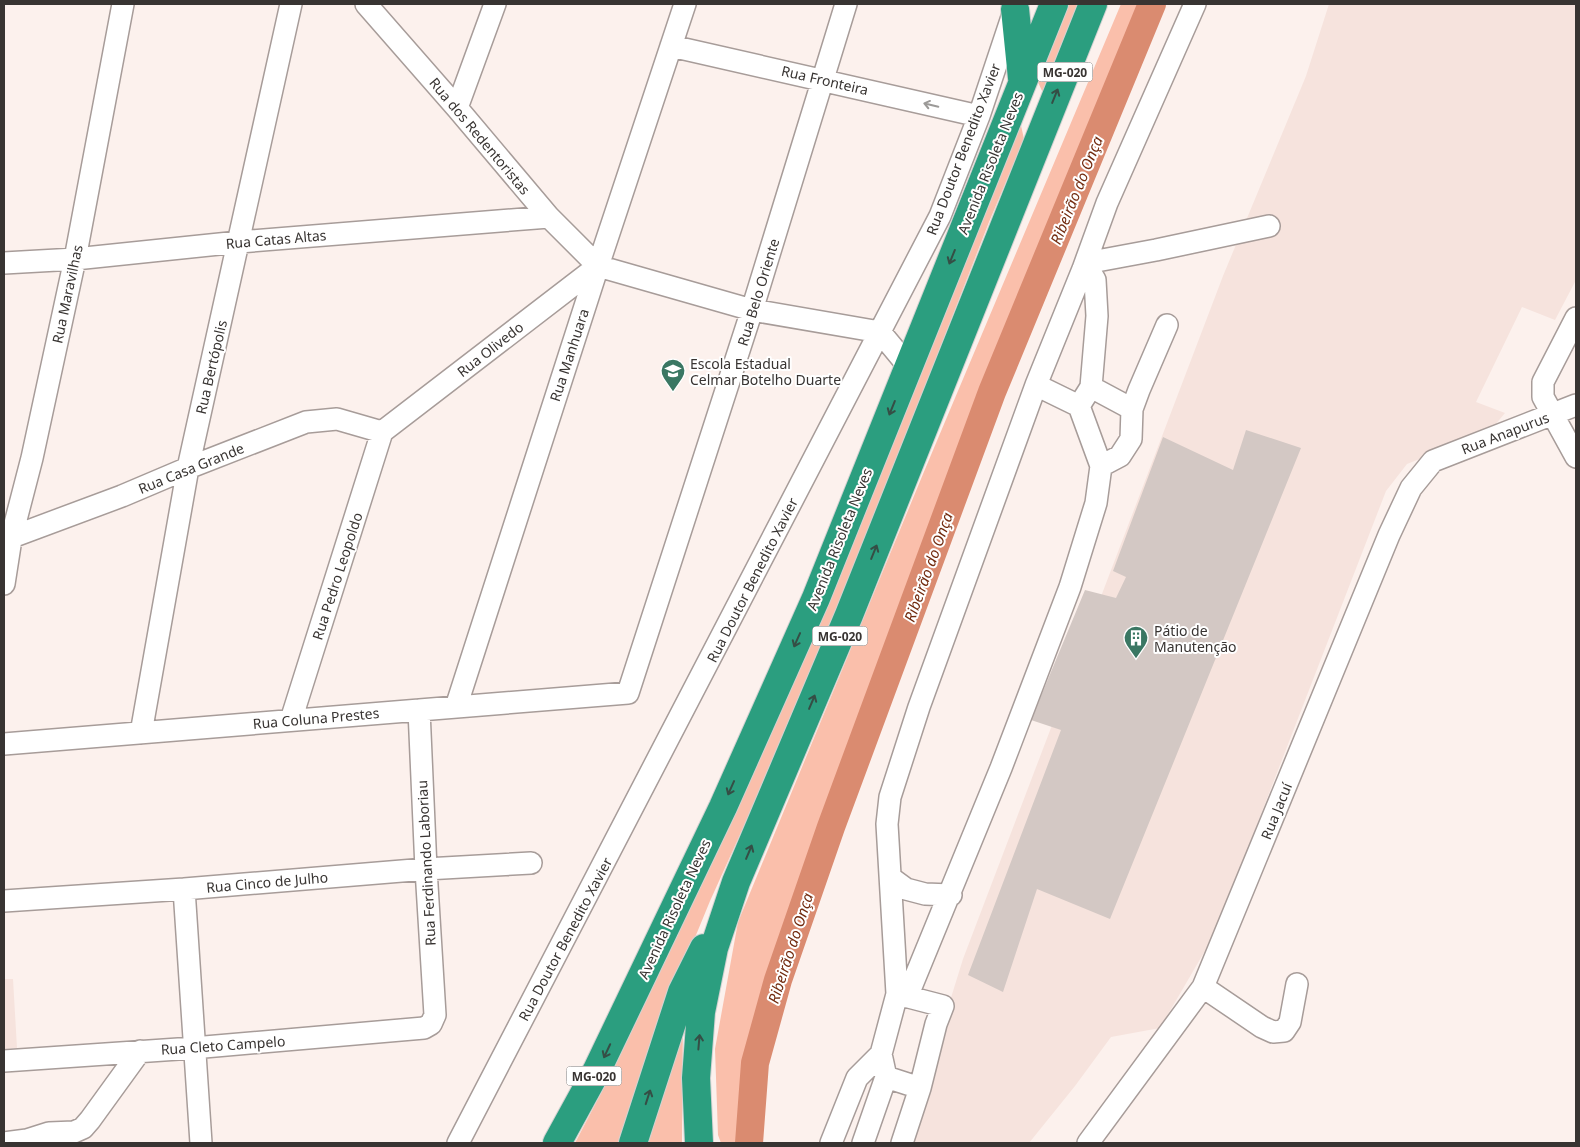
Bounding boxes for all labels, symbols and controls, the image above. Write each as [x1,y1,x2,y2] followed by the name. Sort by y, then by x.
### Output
[921,60,1005,238] street label: Rua Doutor Benedito Xavier
[780,61,870,99] street label: Rua Fronteira
[1038,62,1092,82] road number: MG-020
[425,73,535,199] street label: Rua dos Redentoristas
[953,89,1027,237] street label: Avenida Risoleta Neves
[1051,89,1061,104] one-way arrow
[924,100,940,109] one-way arrow
[1045,133,1107,247] water label: Ribeirão do Onça
[225,225,327,253] street label: Rua Catas Altas
[733,236,783,348] street label: Rua Belo Oriente
[47,243,87,345] street label: Rua Maravilhas
[947,249,957,264] one-way arrow
[545,306,593,404] street label: Rua Manhuara
[453,317,527,381] street label: Rua Olivedo
[191,318,231,416] street label: Rua Bertópolis
[690,354,841,389] place label: Escola Estadual Celmar Botelho Duarte
[660,358,686,392] school or university icon: Escola Estadual Celmar Botelho Duarte
[887,400,896,415] one-way arrow
[1458,407,1552,458] street label: Rua Anapurus
[135,438,247,498] street label: Rua Casa Grande
[802,465,876,613] street label: Avenida Risoleta Neves
[702,494,802,666] street label: Rua Doutor Benedito Xavier
[899,509,957,624] water label: Ribeirão do Onça
[307,510,367,642] street label: Rua Pedro Leopoldo
[869,545,879,560] one-way arrow
[1154,621,1237,656] place label: Pátio de Manutenção
[1123,625,1149,659] building icon: Pátio de Manutenção
[812,626,868,646] road number: MG-020
[792,632,802,647] one-way arrow
[808,695,817,710] one-way arrow
[252,703,380,733] street label: Rua Coluna Prestes
[1256,779,1296,842] street label: Rua Jacuí
[412,780,440,946] street label: Rua Ferdinando Laboriau
[726,780,736,795] one-way arrow
[633,836,715,982] street label: Avenida Risoleta Neves
[744,845,754,860] one-way arrow
[514,854,616,1024] street label: Rua Doutor Benedito Xavier
[205,867,329,897] street label: Rua Cinco de Julho
[763,890,817,1006] water label: Ribeirão do Onça
[160,1031,286,1059] street label: Rua Cleto Campelo
[694,1034,704,1050] one-way arrow
[601,1043,611,1058] one-way arrow
[566,1066,622,1086] road number: MG-020
[644,1090,653,1105] one-way arrow

